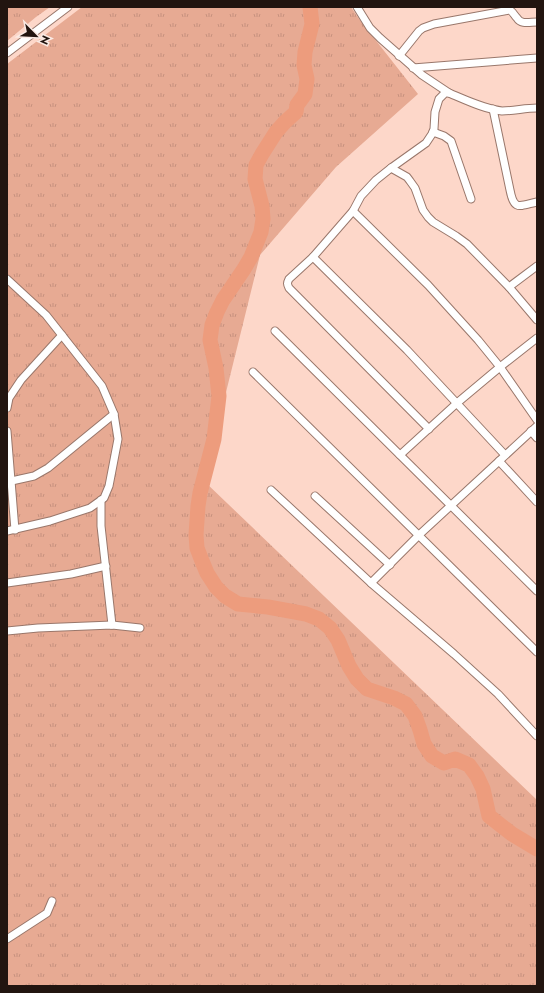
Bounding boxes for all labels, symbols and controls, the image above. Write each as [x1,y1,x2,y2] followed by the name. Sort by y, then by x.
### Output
[16,16,56,56] north arrow
[36,33,54,47] text: N

